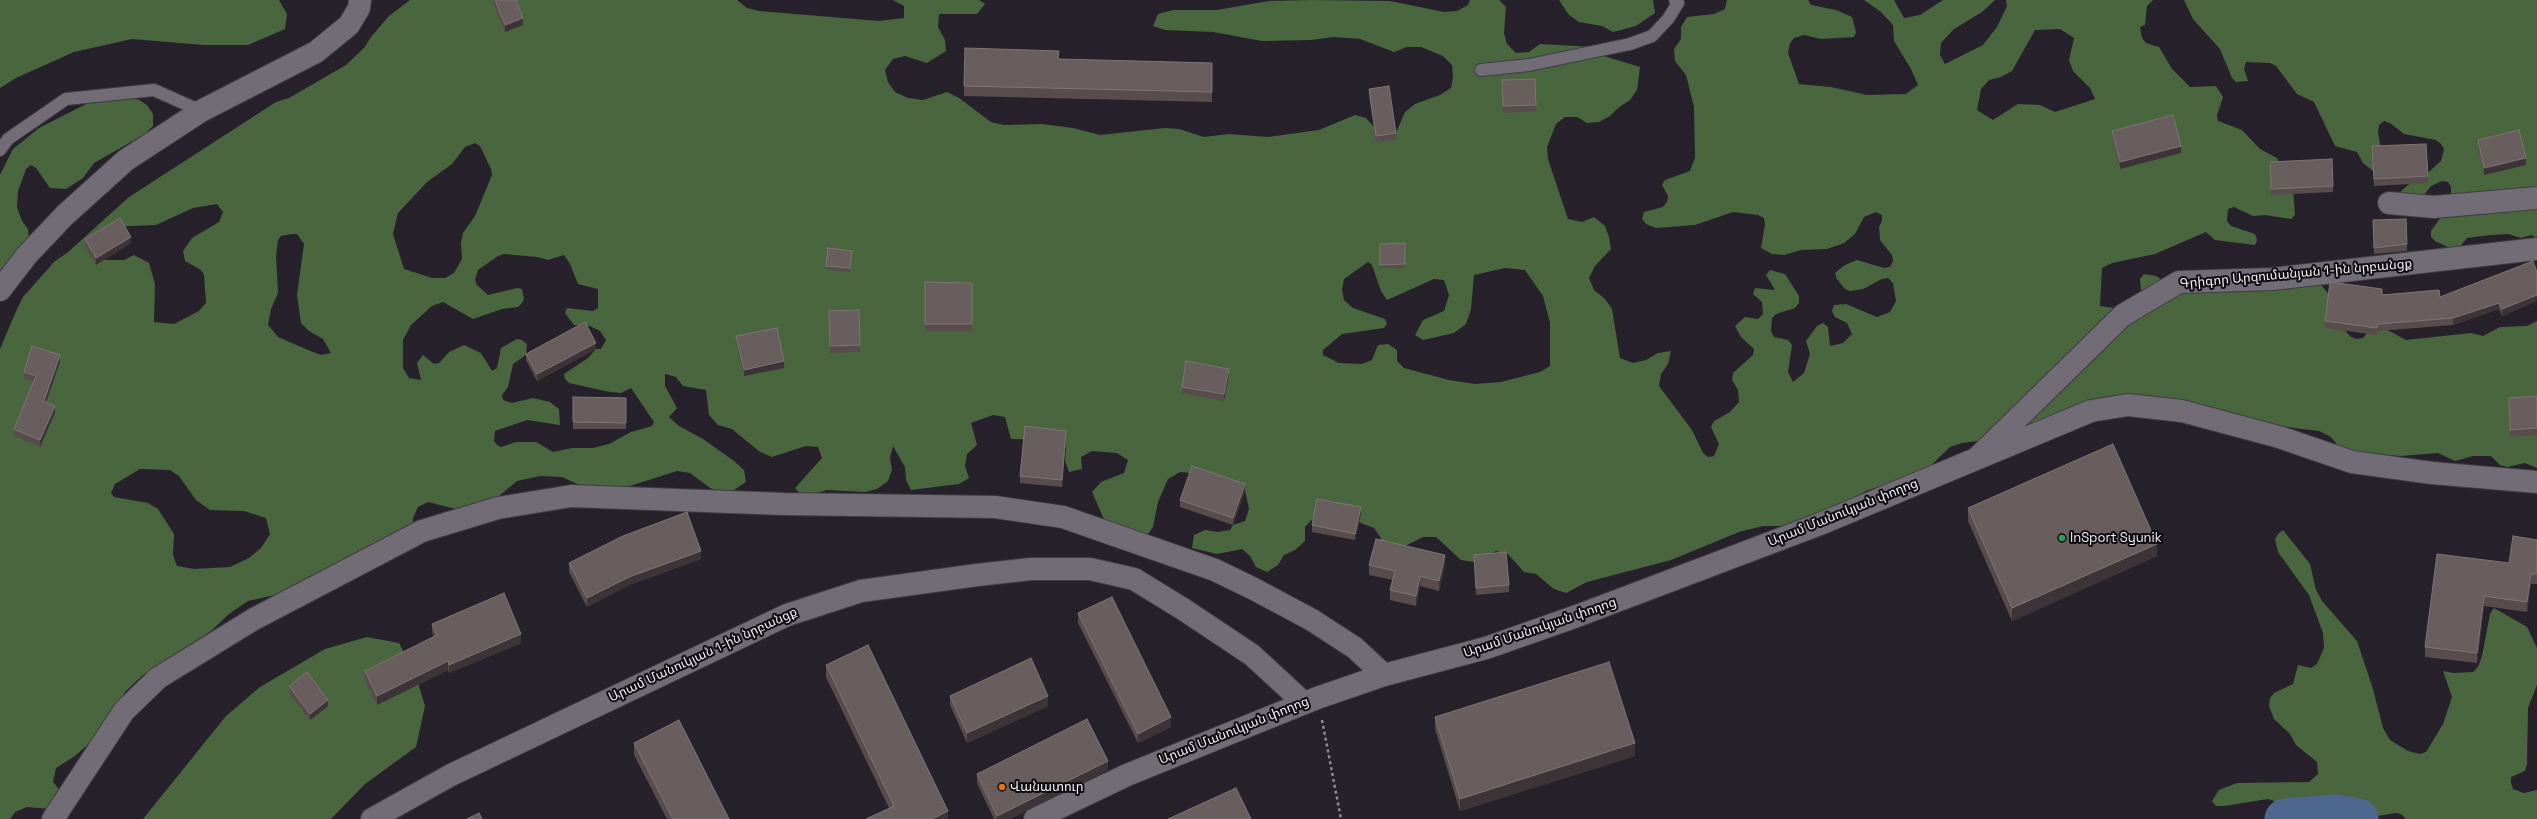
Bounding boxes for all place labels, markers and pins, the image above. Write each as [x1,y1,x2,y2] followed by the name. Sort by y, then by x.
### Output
[2070,530,2162,546] place label: InSport Syunik
[2057,533,2067,543] marker: InSport Syunik
[1010,779,1084,795] place label: Վանատուր
[997,782,1007,792] marker: Վանատուր

